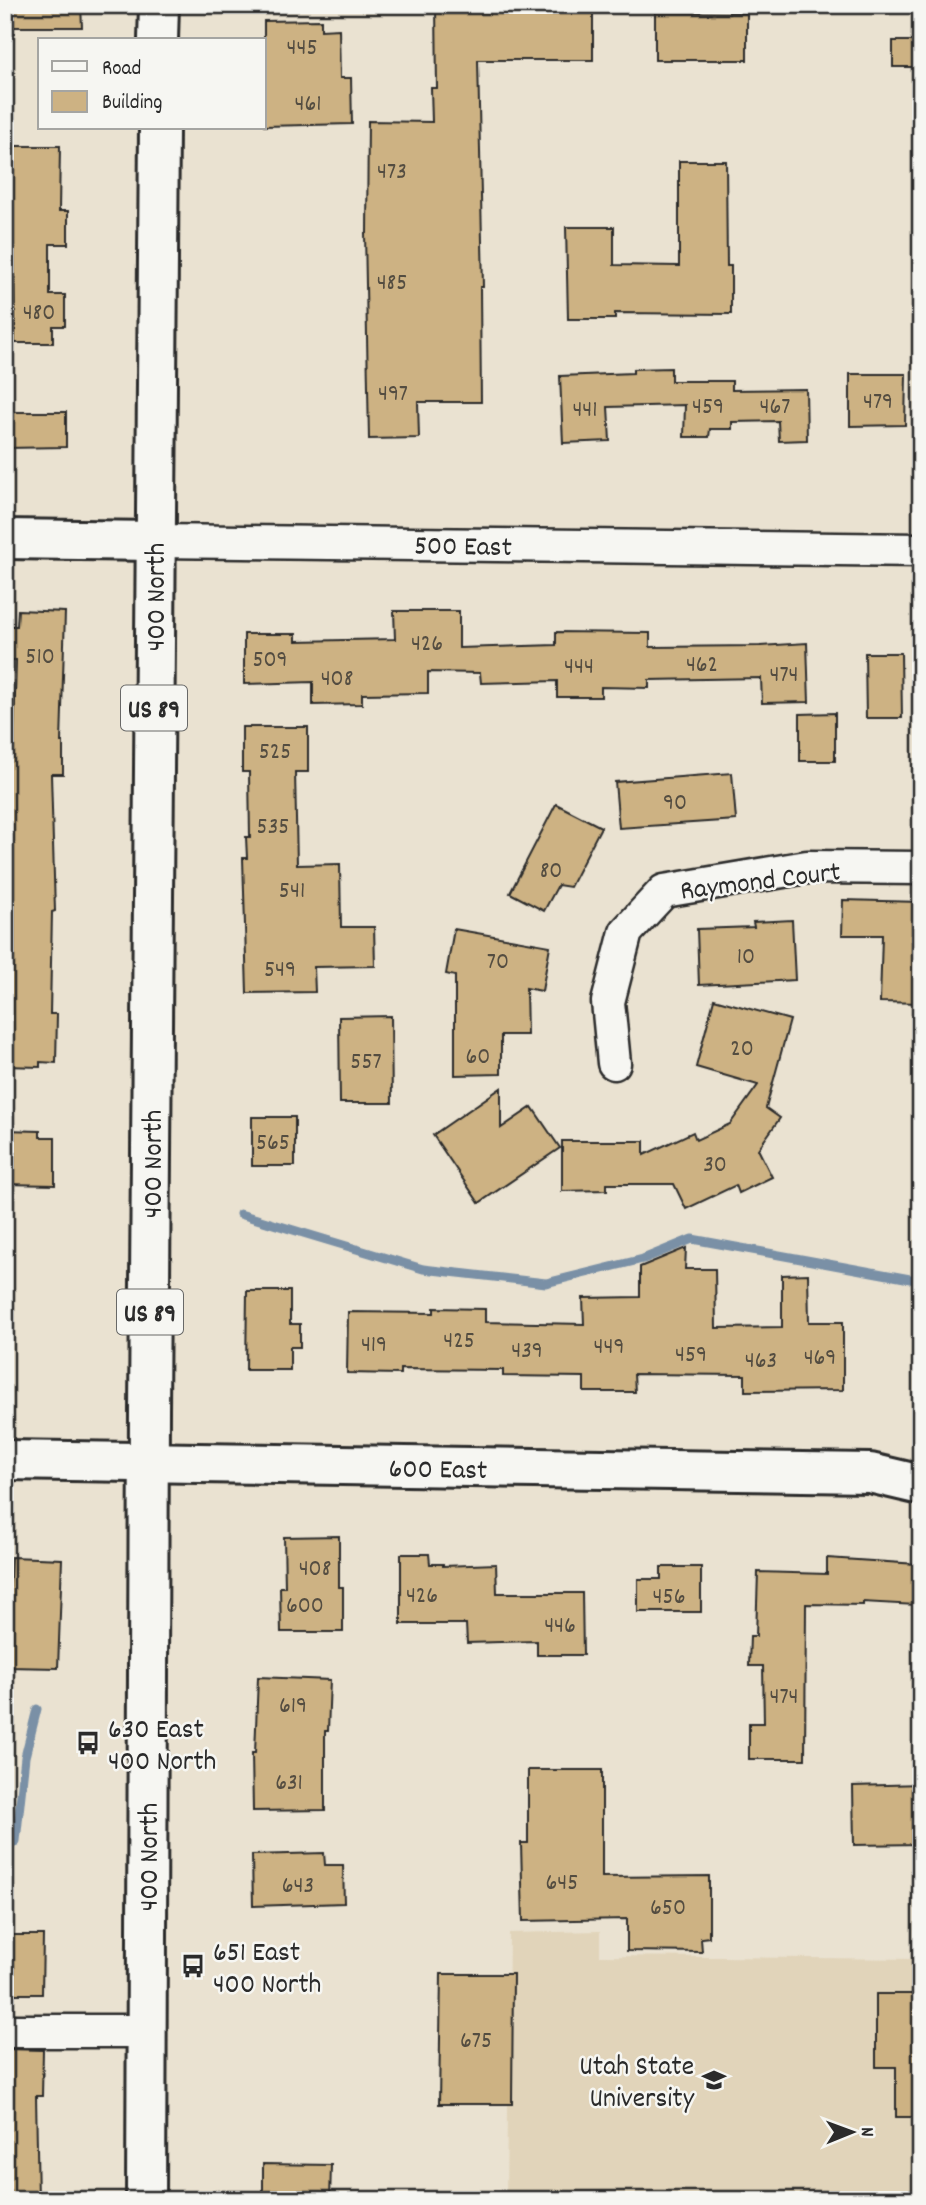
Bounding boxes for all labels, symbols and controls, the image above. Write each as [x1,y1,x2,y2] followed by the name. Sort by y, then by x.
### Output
[286,32,318,66] house number: 445
[38,38,266,130] legend
[102,55,141,85] text: Road
[295,88,321,122] house number: 461
[102,89,162,119] text: Building
[377,156,407,190] house number: 473
[377,267,407,301] house number: 485
[23,297,55,331] house number: 480
[378,378,408,412] house number: 497
[863,386,893,420] house number: 479
[692,391,724,425] house number: 459
[760,391,790,425] house number: 467
[572,394,598,428] house number: 441
[414,528,512,570] street label: 500 East
[139,543,179,651] street label: 400 North
[411,628,443,662] house number: 426
[25,641,55,675] house number: 510
[252,644,288,678] house number: 509
[686,649,718,683] house number: 462
[564,651,594,685] house number: 444
[769,659,799,693] house number: 474
[321,663,353,697] house number: 408
[121,686,187,730] road number: US 89
[259,736,291,770] house number: 525
[663,787,687,821] house number: 90
[257,811,289,845] house number: 535
[678,854,843,914] street label: Raymond Court
[540,855,562,889] house number: 80
[279,875,305,909] house number: 541
[737,941,755,975] house number: 10
[487,946,509,980] house number: 70
[264,954,296,988] house number: 549
[730,1033,754,1067] house number: 20
[466,1041,490,1075] house number: 60
[350,1046,382,1080] house number: 557
[136,1110,176,1218] street label: 400 North
[256,1127,290,1161] house number: 565
[703,1149,727,1183] house number: 30
[117,1289,183,1334] road number: US 89
[443,1325,475,1359] house number: 425
[361,1329,387,1363] house number: 419
[594,1331,624,1365] house number: 449
[511,1335,543,1369] house number: 439
[675,1339,707,1373] house number: 459
[804,1342,836,1376] house number: 469
[745,1345,777,1379] house number: 463
[388,1451,488,1493] street label: 600 East
[299,1553,331,1587] house number: 408
[406,1580,438,1614] house number: 426
[653,1581,685,1615] house number: 456
[286,1590,324,1624] house number: 600
[544,1610,576,1644] house number: 446
[769,1681,799,1715] house number: 474
[279,1690,307,1724] house number: 619
[108,1712,216,1784] place label: 630 East 400 North
[74,1729,102,1757] bus stop icon: 630 East 400 North
[275,1767,303,1801] house number: 631
[132,1803,172,1911] street label: 400 North
[546,1867,578,1901] house number: 645
[282,1870,314,1904] house number: 643
[650,1892,686,1926] house number: 650
[213,1935,321,2007] place label: 651 East 400 North
[179,1952,207,1980] bus stop icon: 651 East 400 North
[460,2025,492,2059] house number: 675
[579,2049,695,2121] place label: Utah State University
[700,2066,728,2094] school or university icon: Utah State University
[818,2096,888,2166] north arrow
[852,2127,879,2137] text: N

